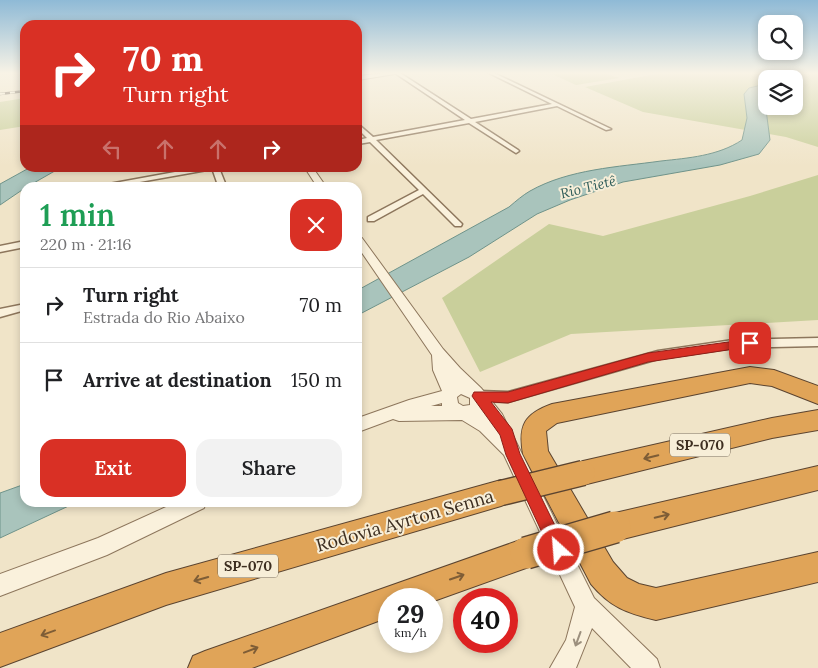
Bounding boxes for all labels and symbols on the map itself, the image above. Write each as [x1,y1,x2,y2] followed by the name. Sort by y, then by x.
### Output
[558,171,618,203] water label: Rio Tietê
[729,322,771,364] pin
[670,434,730,456] road number: SP-070
[643,453,659,462] one-way arrow
[313,484,496,557] street label: Rodovia Ayrton Senna
[654,511,670,520] one-way arrow
[532,523,584,575] position arrow
[218,554,278,578] road number: SP-070
[449,572,464,581] one-way arrow
[194,575,210,585] one-way arrow
[453,588,518,653] speed limit sign: 40
[41,629,56,638] one-way arrow
[573,631,582,646] one-way arrow
[242,645,258,654] one-way arrow

